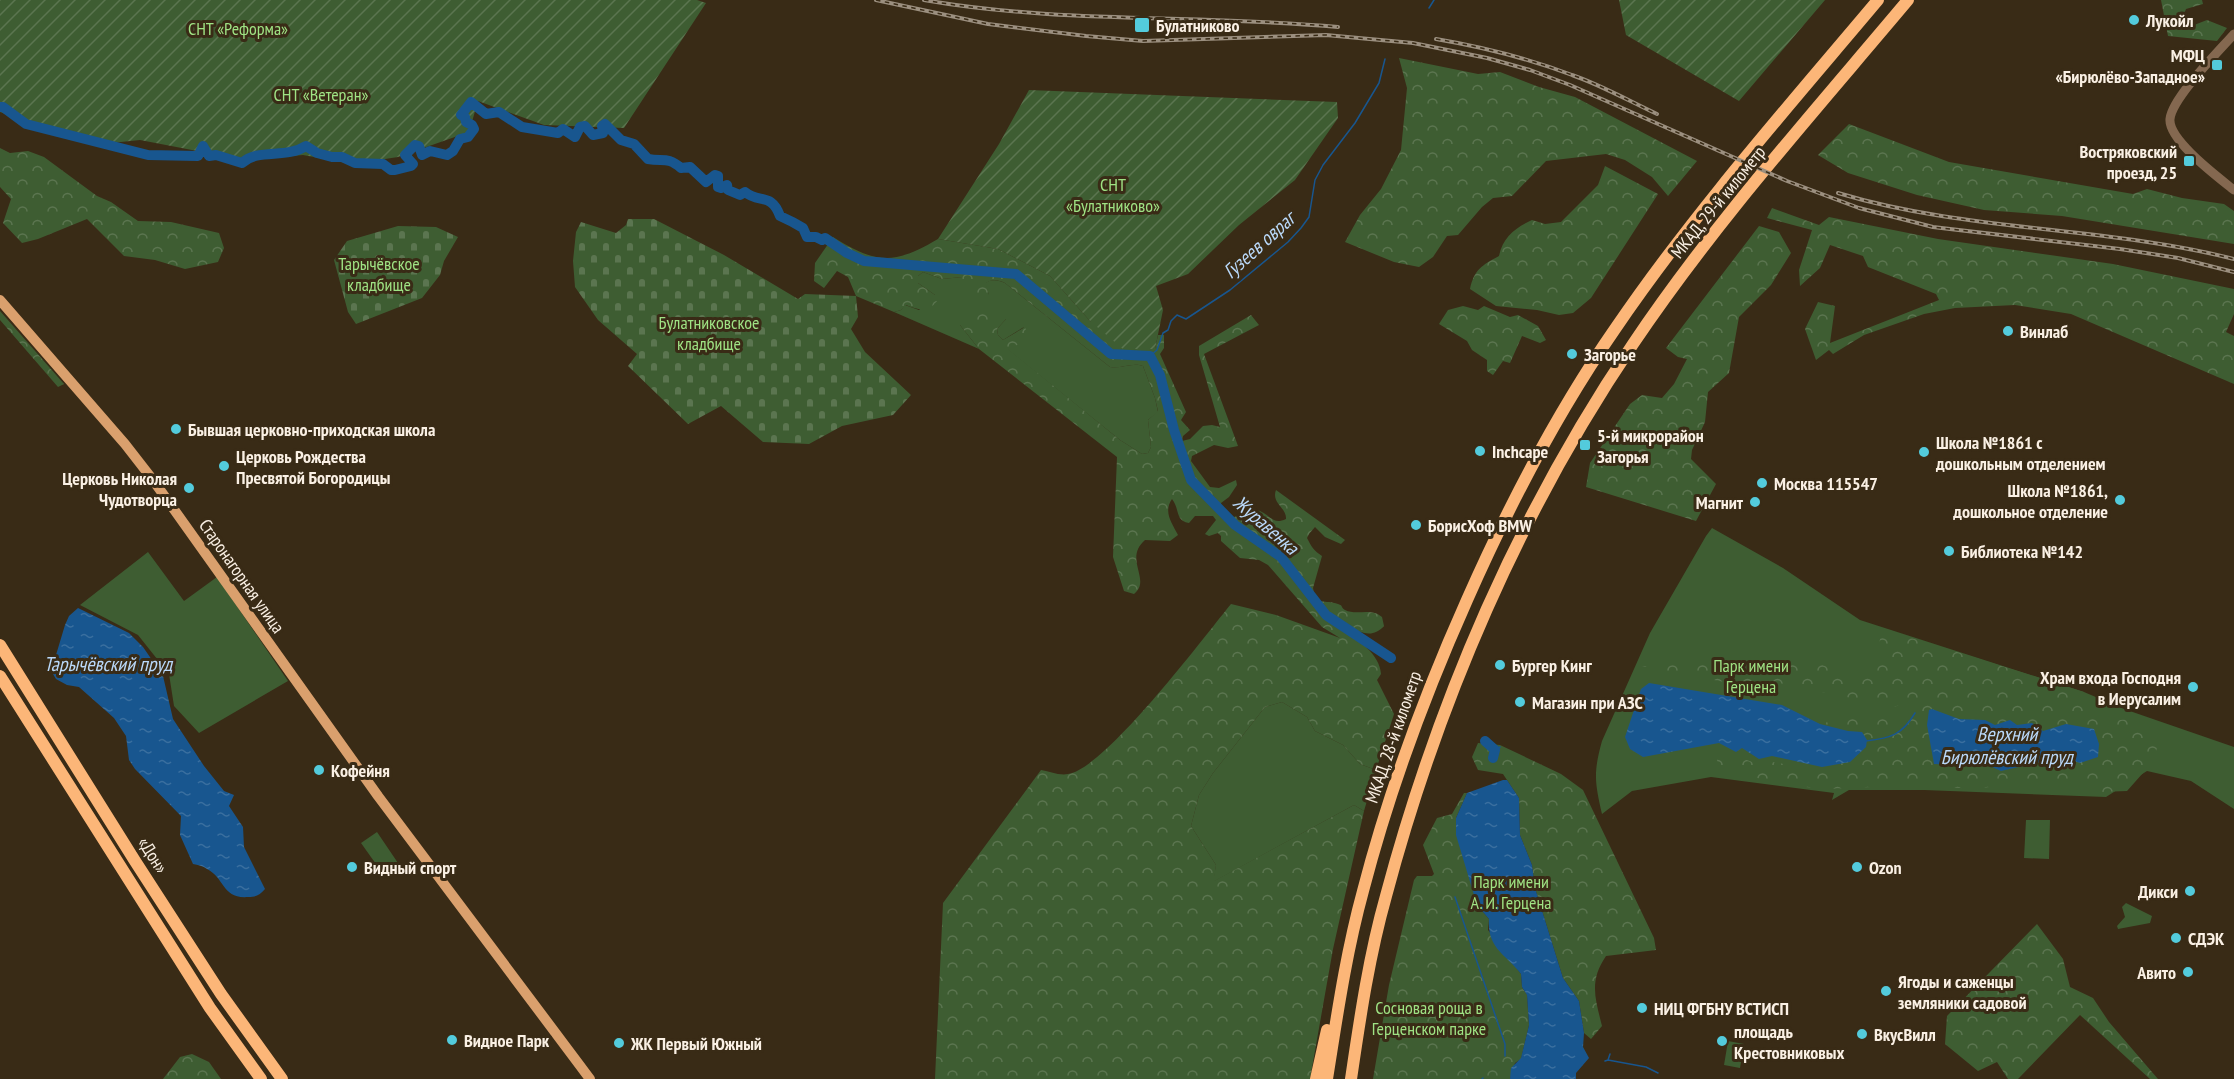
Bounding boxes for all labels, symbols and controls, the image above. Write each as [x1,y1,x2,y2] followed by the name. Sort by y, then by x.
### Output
[2145,9,2194,32] place label: Лукойл
[2127,13,2141,27] marker: Лукойл
[1156,14,1240,37] place label: Булатниково
[1133,16,1151,34] marker: Булатниково
[188,17,288,40] park label: СНТ «Реформа»
[2055,44,2205,88] place label: МФЦ «Бирюлёво-Западное»
[2210,58,2224,72] marker: МФЦ «Бирюлёво-Западное»
[274,83,368,106] park label: СНТ «Ветеран»
[2079,140,2177,184] place label: Востряковский проезд, 25
[1666,141,1770,263] street label: МКАД, 29-й километр
[2182,154,2196,168] marker: Востряковский проезд, 25
[1066,173,1160,217] park label: СНТ «Булатниково»
[1218,204,1303,284] water label: Гузеев овраг
[338,252,420,296] park label: Тарычёвское кладбище
[659,311,759,355] park label: Булатниковское кладбище
[2020,320,2068,343] place label: Винлаб
[2001,324,2015,338] marker: Винлаб
[1584,343,1636,366] place label: Загорье
[1565,347,1579,361] marker: Загорье
[188,418,435,441] place label: Бывшая церковно-приходская школа
[169,422,183,436] marker: Бывшая церковно-приходская школа
[1597,424,1704,468] place label: 5-й микрорайон Загорья
[1935,431,2106,475] place label: Школа №1861 с дошкольным отделением
[1578,438,1592,452] marker: 5-й микрорайон Загорья
[1492,440,1549,463] place label: Inchcape
[1473,444,1487,458] marker: Inchcape
[236,445,390,489] place label: Церковь Рождества Пресвятой Богородицы
[1917,445,1931,459] marker: Школа №1861 с дошкольным отделением
[217,459,231,473] marker: Церковь Рождества Пресвятой Богородицы
[62,467,177,511] place label: Церковь Николая Чудотворца
[1774,472,1878,495] place label: Москва 115547
[1755,476,1769,490] marker: Москва 115547
[1952,479,2108,523] place label: Школа №1861, дошкольное отделение
[182,481,196,495] marker: Церковь Николая Чудотворца
[1227,489,1305,561] water label: Журавенка
[1696,491,1744,514] place label: Магнит
[2113,493,2127,507] marker: Школа №1861, дошкольное отделение
[1748,495,1762,509] marker: Магнит
[194,514,290,638] street label: Старонагорная улица
[1428,514,1532,537] place label: БорисХоф BMW
[1409,518,1423,532] marker: БорисХоф BMW
[1961,540,2083,563] place label: Библиотека №142
[1942,544,1956,558] marker: Библиотека №142
[44,651,174,677] water label: Тарычёвский пруд
[1512,654,1592,677] place label: Бургер Кинг
[1713,654,1789,698] park label: Парк имени Герцена
[1493,658,1507,672] marker: Бургер Кинг
[2040,666,2181,710] place label: Храм входа Господня в Иерусалим
[1360,668,1426,806] street label: МКАД, 28-й километр
[2186,680,2200,694] marker: Храм входа Господня в Иерусалим
[1532,691,1643,714] place label: Магазин при АЗС
[1513,695,1527,709] marker: Магазин при АЗС
[1941,721,2074,770] water label: Верхний Бирюлёвский пруд
[331,759,390,782] place label: Кофейня
[312,763,326,777] marker: Кофейня
[133,832,173,878] street label: «Дон»
[364,856,457,879] place label: Видный спорт
[1869,856,1902,879] place label: Ozon
[345,860,359,874] marker: Видный спорт
[1850,860,1864,874] marker: Ozon
[1471,870,1551,914] park label: Парк имени А. И. Герцена
[2138,880,2178,903] place label: Дикси
[2183,884,2197,898] marker: Дикси
[2188,927,2225,950] place label: СДЭК
[2169,931,2183,945] marker: СДЭК
[2136,961,2176,984] place label: Авито
[2181,965,2195,979] marker: Авито
[1898,970,2027,1014] place label: Ягоды и саженцы земляники садовой
[1879,984,1893,998] marker: Ягоды и саженцы земляники садовой
[1372,996,1486,1040] park label: Сосновая роща в Герценском парке
[1654,997,1789,1020] place label: НИЦ ФГБНУ ВСТИСП
[1635,1001,1649,1015] marker: НИЦ ФГБНУ ВСТИСП
[1734,1020,1844,1064] place label: площадь Крестовниковых
[1874,1023,1936,1046] place label: ВкусВилл
[1855,1027,1869,1041] marker: ВкусВилл
[464,1029,550,1052] place label: Видное Парк
[630,1032,762,1055] place label: ЖК Первый Южный
[445,1033,459,1047] marker: Видное Парк
[1715,1034,1729,1048] marker: площадь Крестовниковых
[612,1036,626,1050] marker: ЖК Первый Южный

